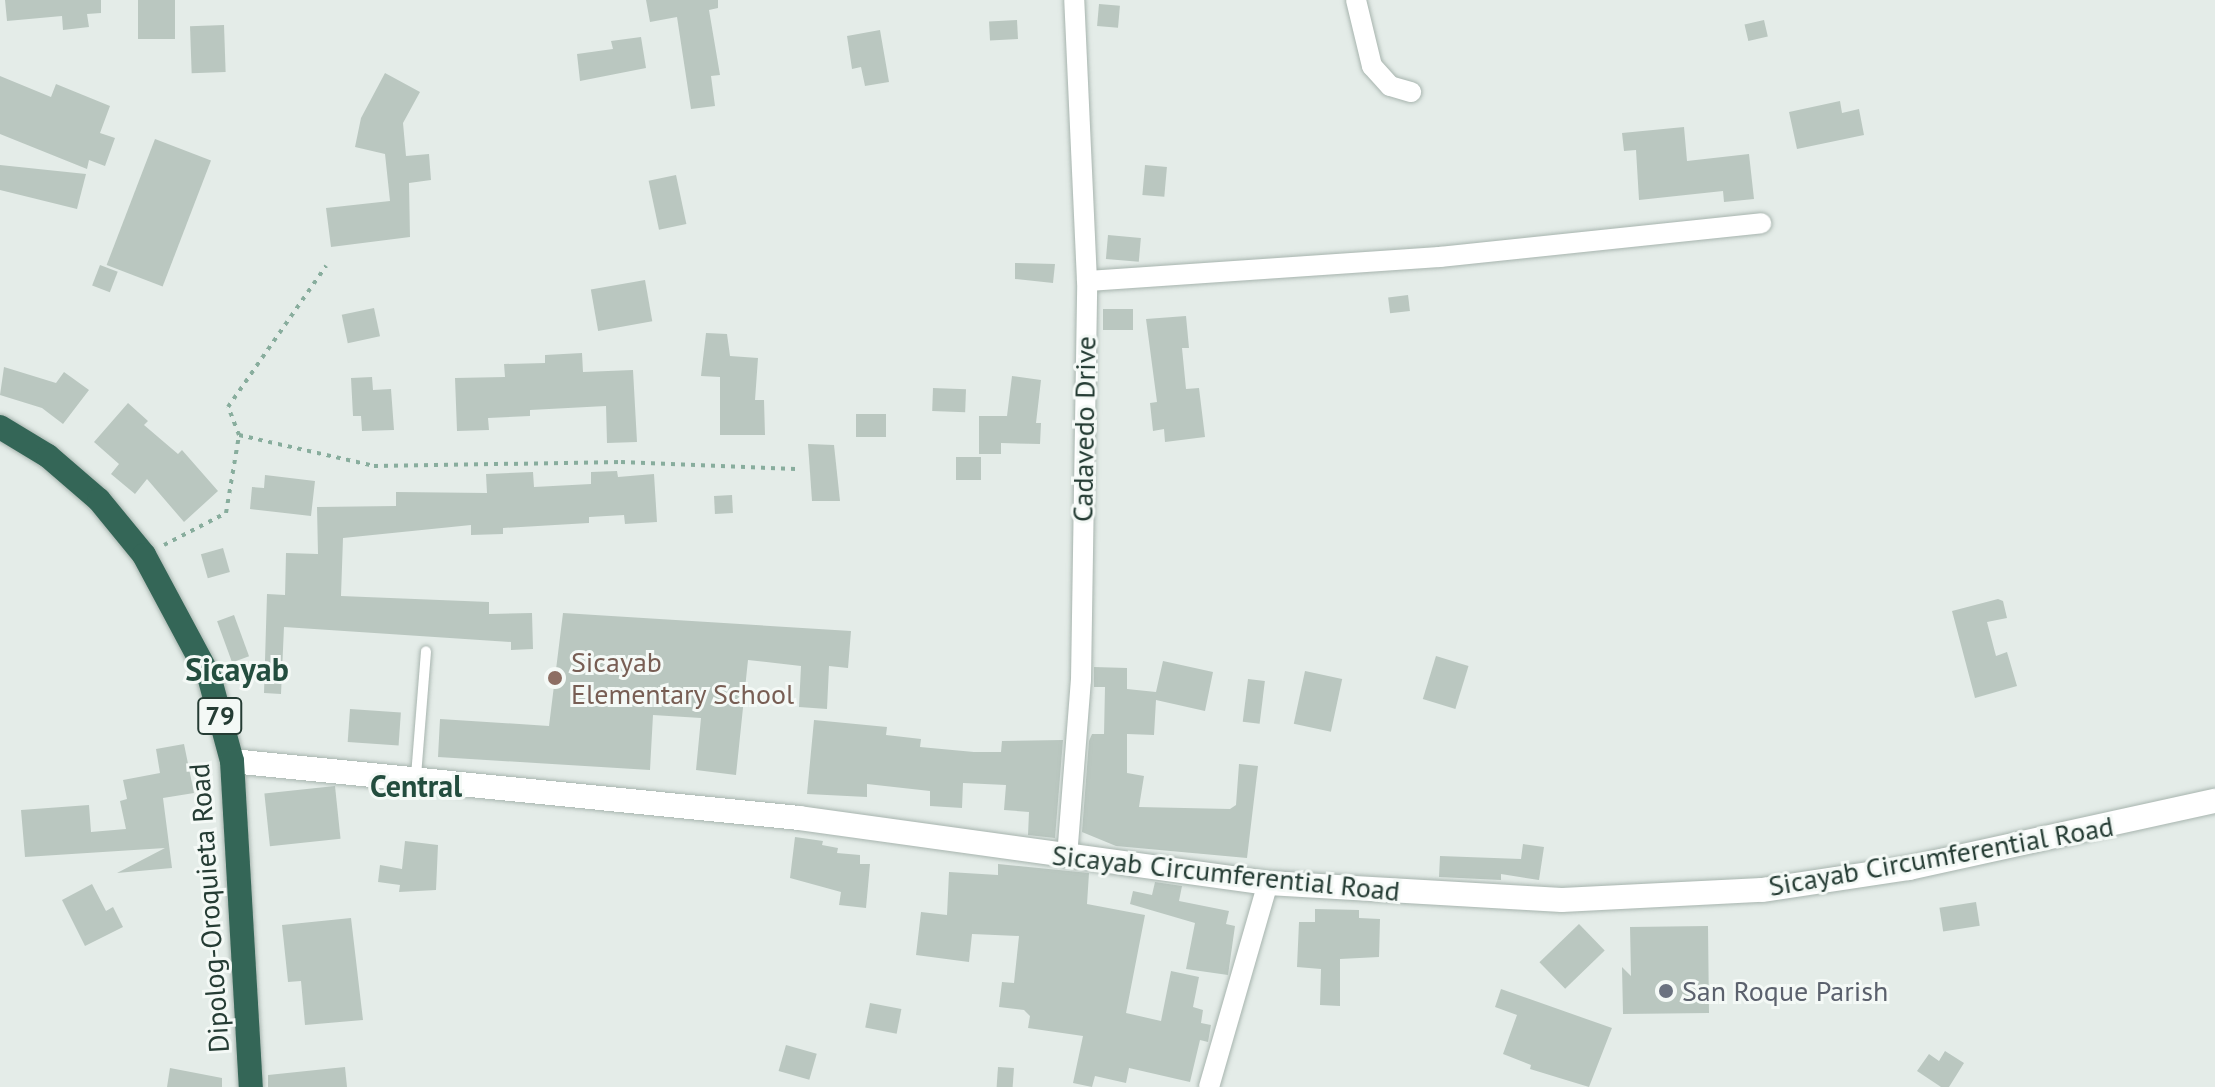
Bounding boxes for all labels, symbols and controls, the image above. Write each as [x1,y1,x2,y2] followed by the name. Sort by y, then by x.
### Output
[1066,336,1102,522] street label: Cadavedo Drive
[571,645,795,711] place label: Sicayab Elementary School
[185,650,289,688] district label: Sicayab
[546,669,564,687] marker: Sicayab Elementary School
[196,694,244,738] road number: 79
[182,762,236,1054] street label: Dipolog-Oroquieta Road
[370,768,462,804] district label: Central
[1766,809,2116,903] street label: Sicayab Circumferential Road
[1050,838,1402,908] street label: Sicayab Circumferential Road
[1682,974,1888,1008] place label: San Roque Parish
[1657,982,1675,1000] marker: San Roque Parish

